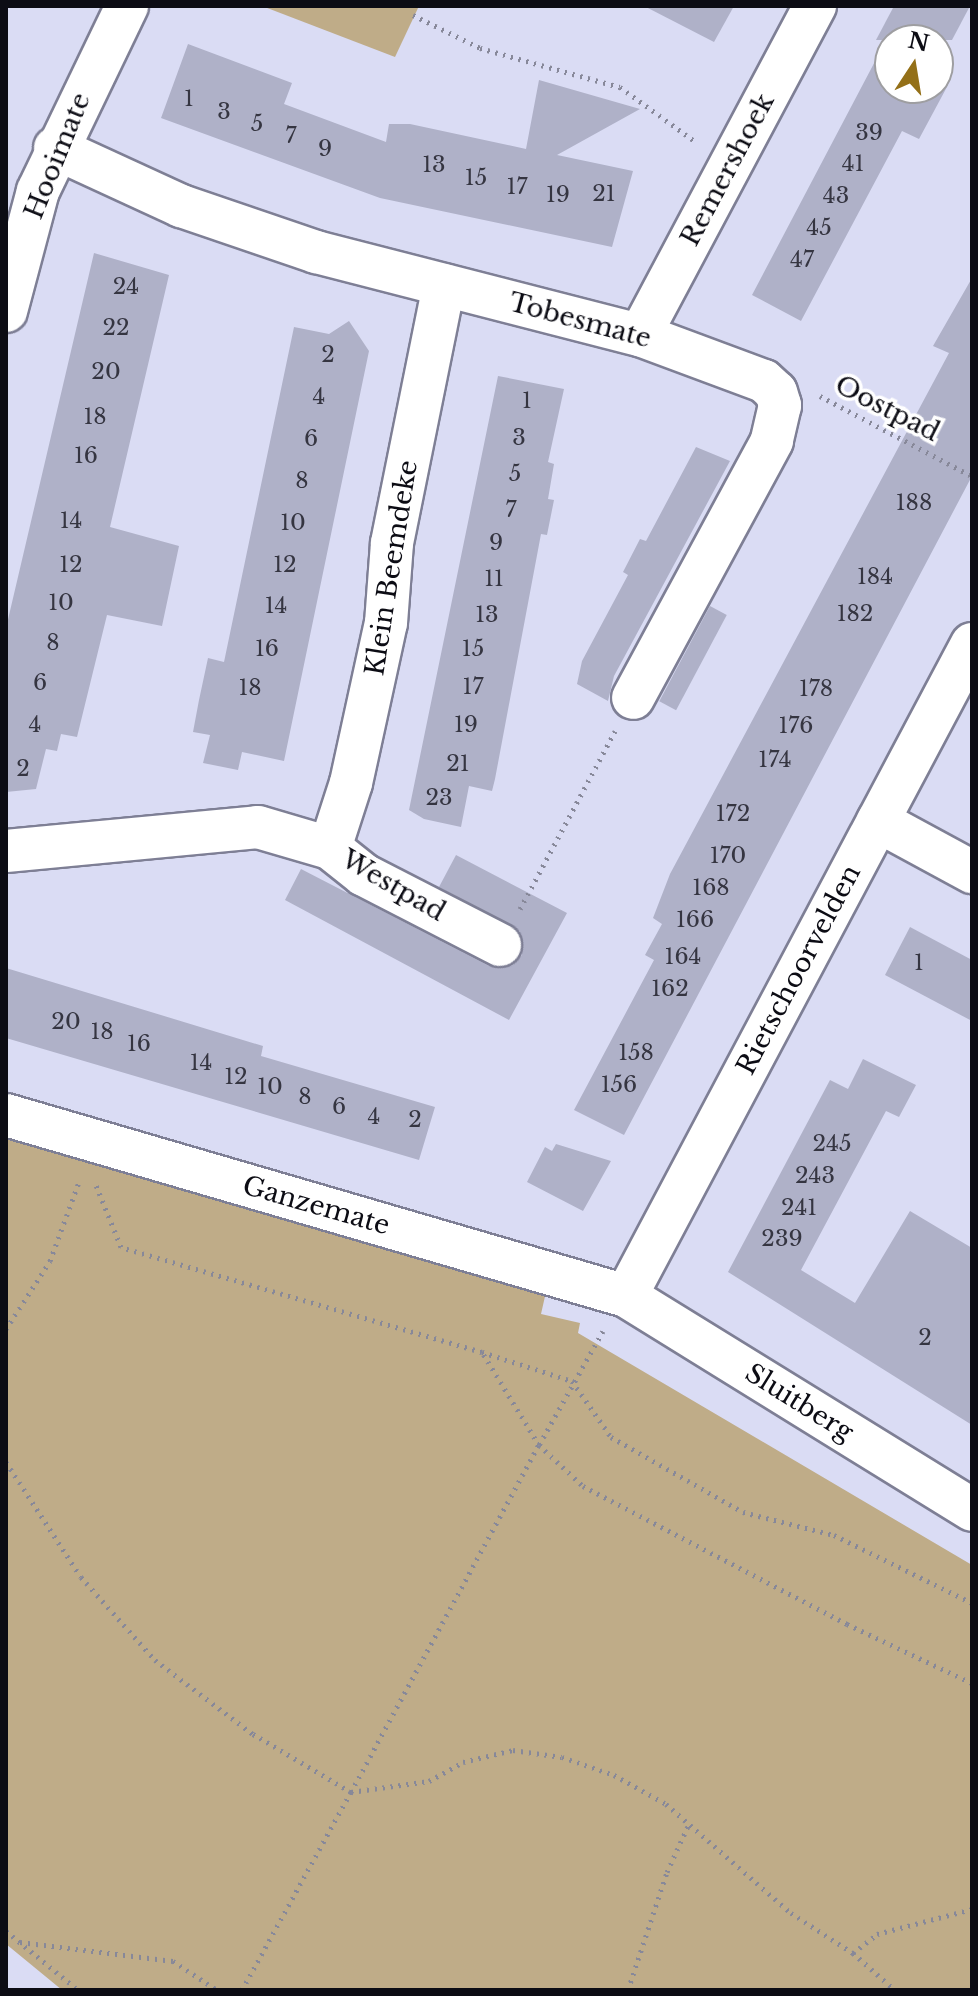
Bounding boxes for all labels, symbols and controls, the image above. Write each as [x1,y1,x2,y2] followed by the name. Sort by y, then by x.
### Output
[874,24,954,104] north arrow
[906,27,932,57] text: N
[184,86,194,112] house number: 1
[19,88,97,224] street label: Hooimate
[675,89,781,251] street label: Remershoek
[217,99,231,125] house number: 3
[251,111,263,137] house number: 5
[855,120,883,146] house number: 39
[285,123,297,149] house number: 7
[318,136,332,162] house number: 9
[842,151,864,177] house number: 41
[422,152,446,178] house number: 13
[465,165,487,191] house number: 15
[507,174,527,200] house number: 17
[592,181,616,207] house number: 21
[546,182,570,208] house number: 19
[823,183,849,209] house number: 43
[806,215,832,241] house number: 45
[790,247,814,273] house number: 47
[113,274,139,300] house number: 24
[506,287,654,355] street label: Tobesmate
[102,315,130,341] house number: 22
[321,342,335,368] house number: 2
[91,359,121,385] house number: 20
[830,369,944,449] street label: Oostpad
[313,384,325,410] house number: 4
[522,388,532,414] house number: 1
[83,404,107,430] house number: 18
[512,425,526,451] house number: 3
[304,426,318,452] house number: 6
[74,443,98,469] house number: 16
[360,458,424,678] street label: Klein Beemdeke
[509,461,521,487] house number: 5
[295,468,309,494] house number: 8
[896,490,932,516] house number: 188
[505,497,517,523] house number: 7
[60,508,82,534] house number: 14
[280,510,306,536] house number: 10
[489,530,503,556] house number: 9
[59,552,83,578] house number: 12
[273,552,297,578] house number: 12
[857,564,893,590] house number: 184
[484,566,504,592] house number: 11
[48,590,74,616] house number: 10
[265,593,287,619] house number: 14
[837,601,873,627] house number: 182
[475,602,499,628] house number: 13
[46,630,60,656] house number: 8
[255,636,279,662] house number: 16
[462,636,484,662] house number: 15
[33,670,47,696] house number: 6
[463,674,483,700] house number: 17
[238,675,262,701] house number: 18
[799,676,833,702] house number: 178
[29,712,41,738] house number: 4
[454,712,478,738] house number: 19
[778,713,814,739] house number: 176
[758,747,792,773] house number: 174
[446,751,470,777] house number: 21
[16,756,30,782] house number: 2
[425,785,453,811] house number: 23
[716,801,750,827] house number: 172
[710,843,746,869] house number: 170
[336,844,450,928] street label: Westpad
[731,860,867,1080] street label: Rietschoorvelden
[692,875,730,901] house number: 168
[676,907,714,933] house number: 166
[665,944,701,970] house number: 164
[914,950,924,976] house number: 1
[651,976,689,1002] house number: 162
[51,1009,81,1035] house number: 20
[90,1019,114,1045] house number: 18
[127,1031,151,1057] house number: 16
[618,1040,654,1066] house number: 158
[190,1050,212,1076] house number: 14
[224,1064,248,1090] house number: 12
[601,1072,637,1098] house number: 156
[257,1074,283,1100] house number: 10
[298,1084,312,1110] house number: 8
[332,1094,346,1120] house number: 6
[368,1104,380,1130] house number: 4
[408,1107,422,1133] house number: 2
[813,1131,851,1157] house number: 245
[795,1163,835,1189] house number: 243
[239,1170,393,1242] street label: Ganzemate
[781,1195,817,1221] house number: 241
[761,1226,803,1252] house number: 239
[918,1325,932,1351] house number: 2
[739,1358,859,1448] street label: Sluitberg

